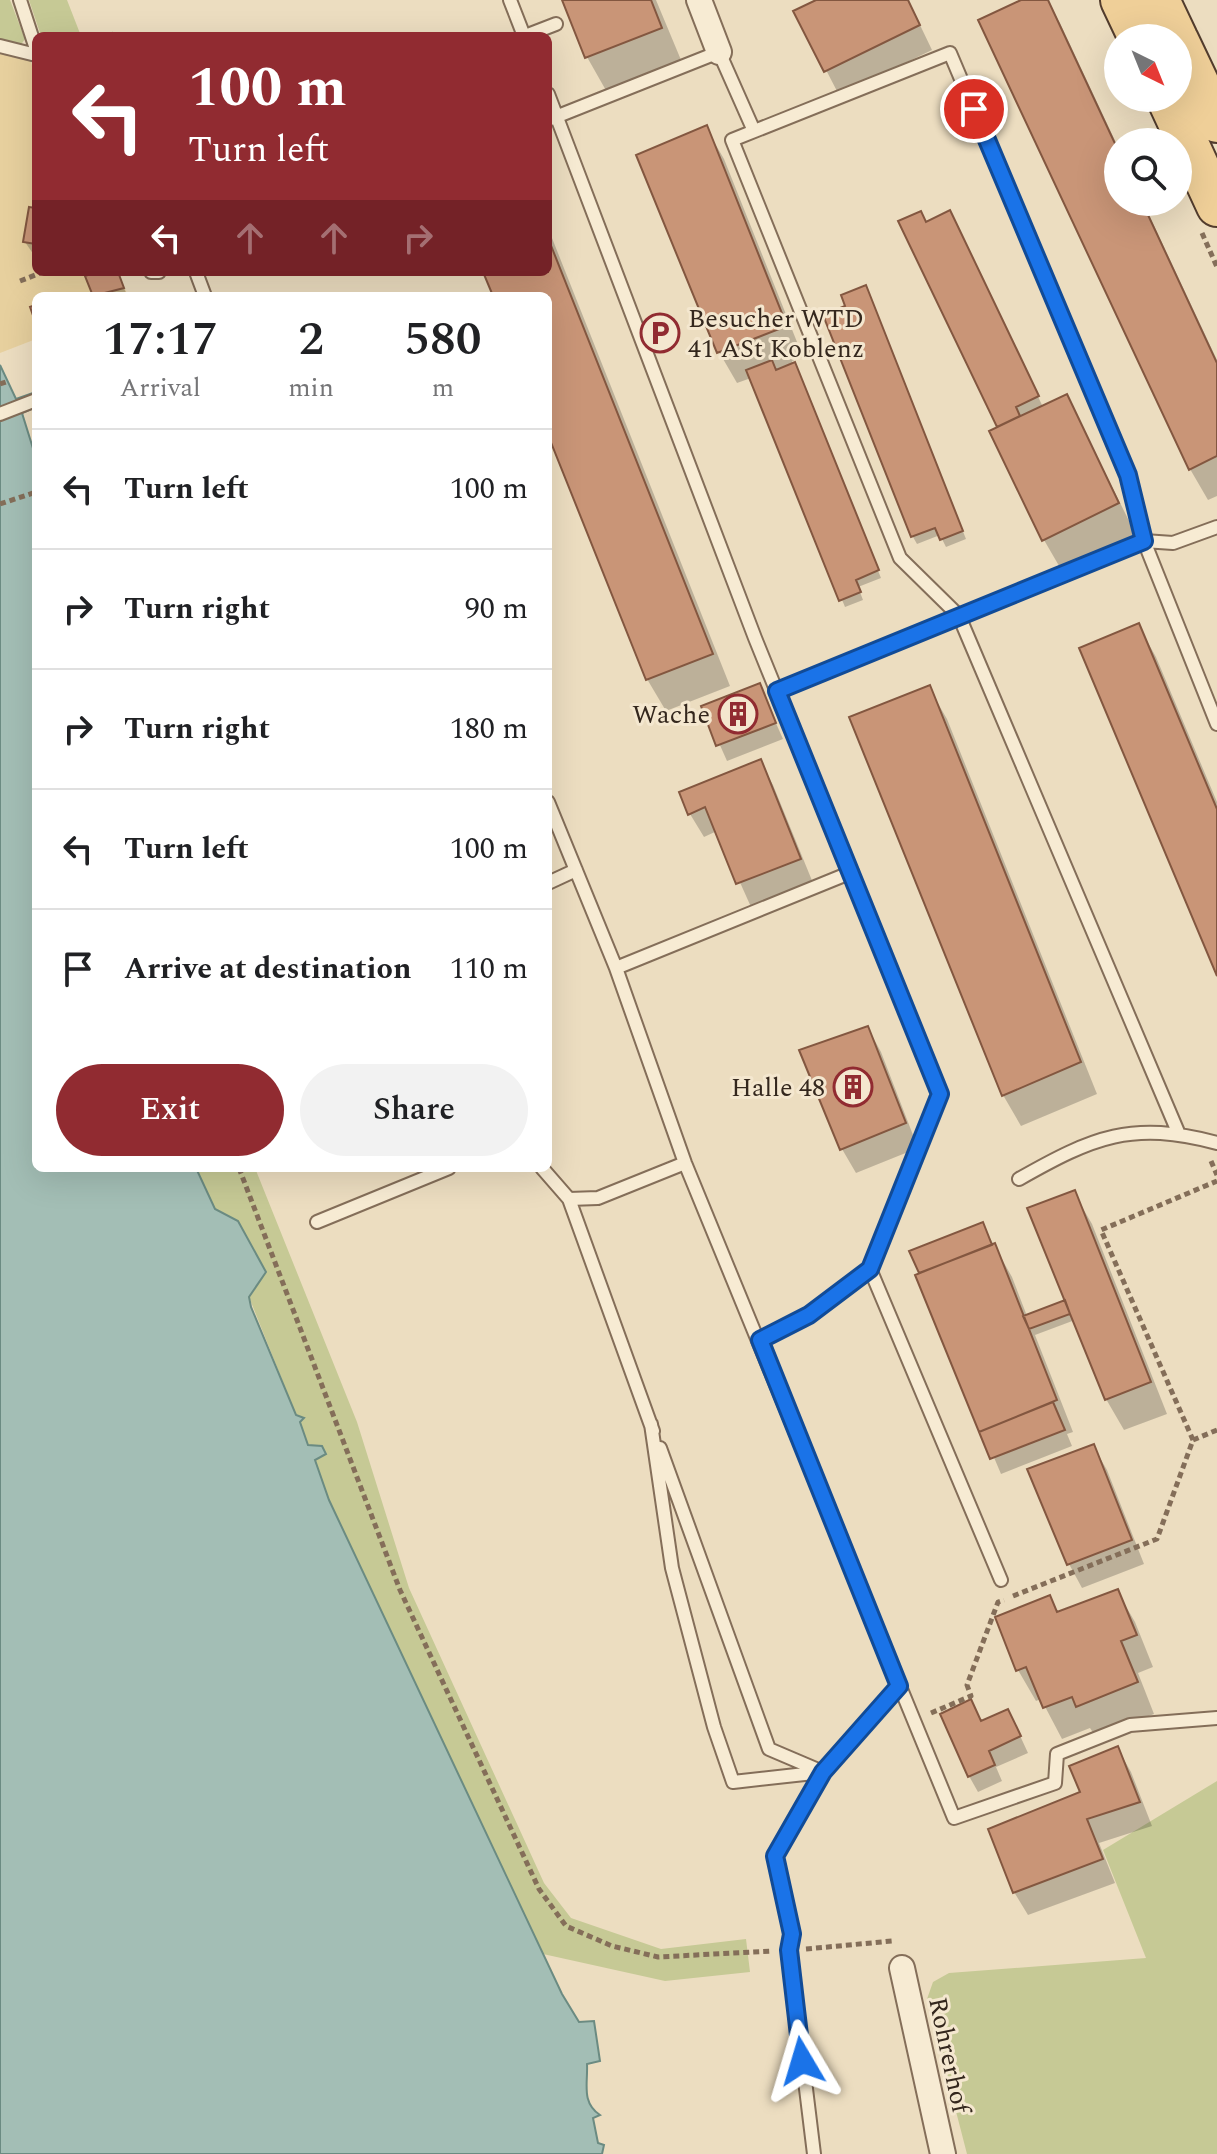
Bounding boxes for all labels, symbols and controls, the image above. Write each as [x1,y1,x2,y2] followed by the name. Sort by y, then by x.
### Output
[1104,24,1192,112] north arrow
[1104,24,1192,216] map controls
[188,46,347,131] text: 100 m
[56,64,160,168] icon: left
[940,75,1008,143] pin
[952,87,996,131] icon: arrive
[188,123,329,178] text: Turn left
[1104,128,1192,216] button: search
[144,216,188,260] icon: left
[228,216,272,260] icon: ahead
[312,216,356,260] icon: ahead
[396,216,440,260] icon: right
[688,299,864,369] place label: Besucher WTD 41 ASt Koblenz
[102,303,218,376] text: 17:17
[298,303,324,376] text: 2
[404,303,482,376] text: 580
[639,312,681,354] parking icon: Besucher WTD 41 ASt Koblenz
[120,368,201,408] text: Arrival
[288,368,334,408] text: min
[432,368,454,408] text: m
[124,466,249,512] text: Turn left
[450,466,528,512] text: 100 m
[56,467,100,511] icon: left
[124,586,270,632] text: Turn right
[465,586,528,632] text: 90 m
[56,587,100,631] icon: right
[717,693,759,735] building icon: Wache
[632,695,710,735] place label: Wache
[124,706,270,752] text: Turn right
[450,706,528,752] text: 180 m
[56,707,100,751] icon: right
[124,826,249,872] text: Turn left
[450,826,528,872] text: 100 m
[56,827,100,871] icon: left
[124,946,411,992] text: Arrive at destination
[450,946,528,992] text: 110 m
[56,947,100,991] icon: arrive
[56,1064,284,1156] button: Exit
[300,1064,528,1156] button: Share
[832,1066,874,1108] building icon: Halle 48
[731,1068,825,1108] place label: Halle 48
[917,1994,981,2119] street label: Rohrerhof
[760,2019,844,2103] position arrow

